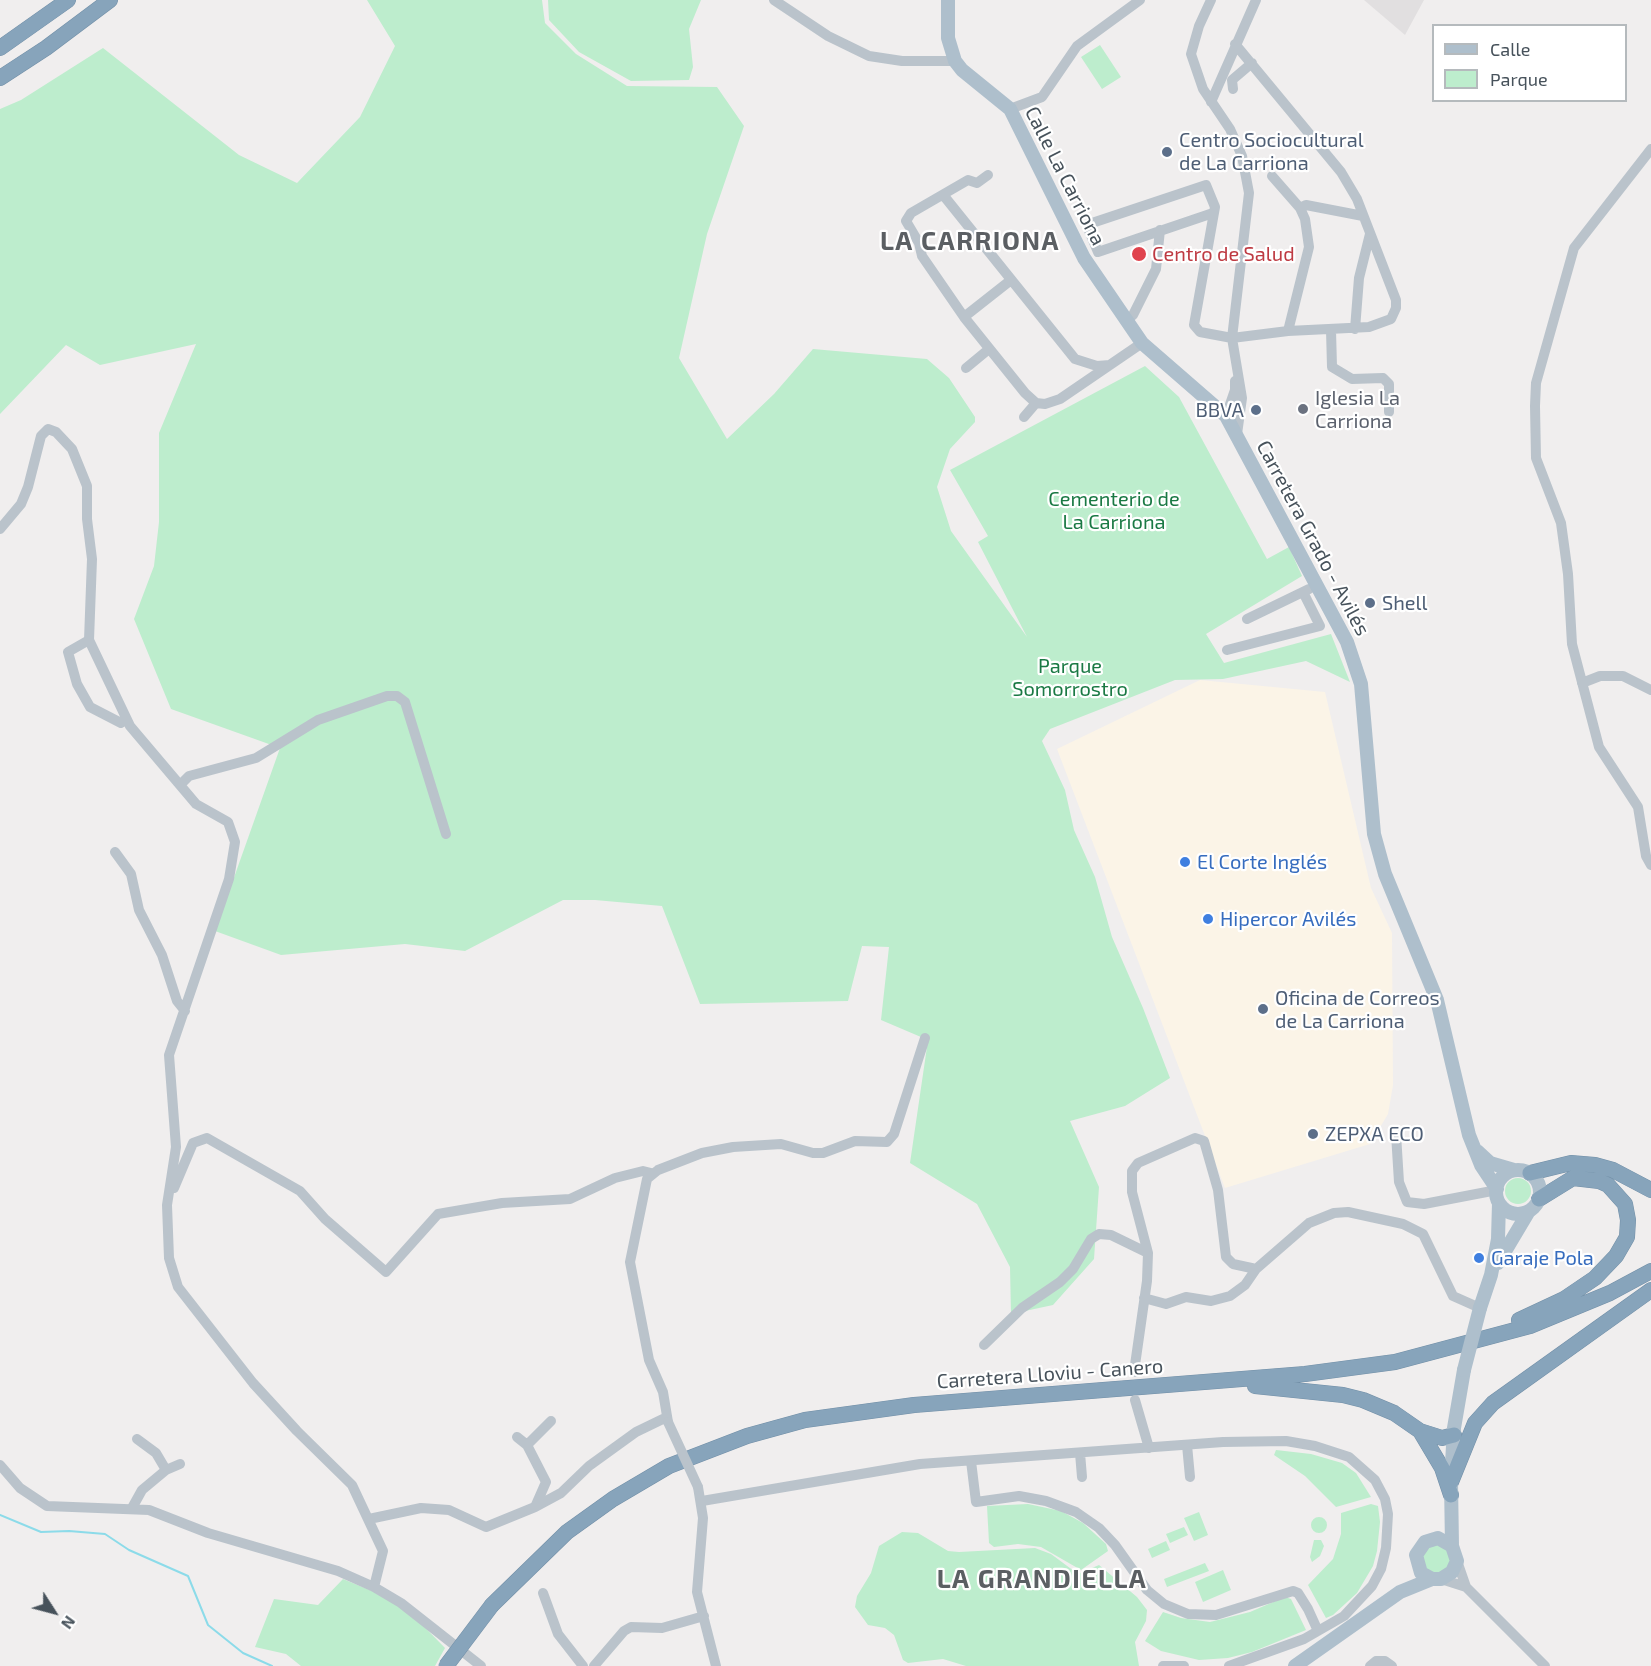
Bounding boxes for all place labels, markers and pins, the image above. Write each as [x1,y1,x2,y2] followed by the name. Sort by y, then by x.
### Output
[1179,128,1364,175] place label: Centro Sociocultural de La Carriona
[1160,145,1174,159] marker: Centro Sociocultural de La Carriona
[1152,242,1295,266] place label: Centro de Salud
[1130,245,1148,263] marker: Centro de Salud
[1315,386,1400,433] place label: Iglesia La Carriona
[1195,398,1244,422] place label: BBVA
[1296,402,1310,416] marker: Iglesia La Carriona
[1249,403,1263,417] marker: BBVA
[1382,591,1427,615] place label: Shell
[1363,596,1377,610] marker: Shell
[1197,850,1327,874] place label: El Corte Inglés
[1178,855,1192,869] marker: El Corte Inglés
[1220,907,1356,931] place label: Hipercor Avilés
[1201,912,1215,926] marker: Hipercor Avilés
[1275,986,1440,1033] place label: Oficina de Correos de La Carriona
[1256,1002,1270,1016] marker: Oficina de Correos de La Carriona
[1325,1122,1424,1146] place label: ZEPXA ECO
[1306,1127,1320,1141] marker: ZEPXA ECO
[1491,1246,1594,1270] place label: Garaje Pola
[1472,1251,1486,1265] marker: Garaje Pola

